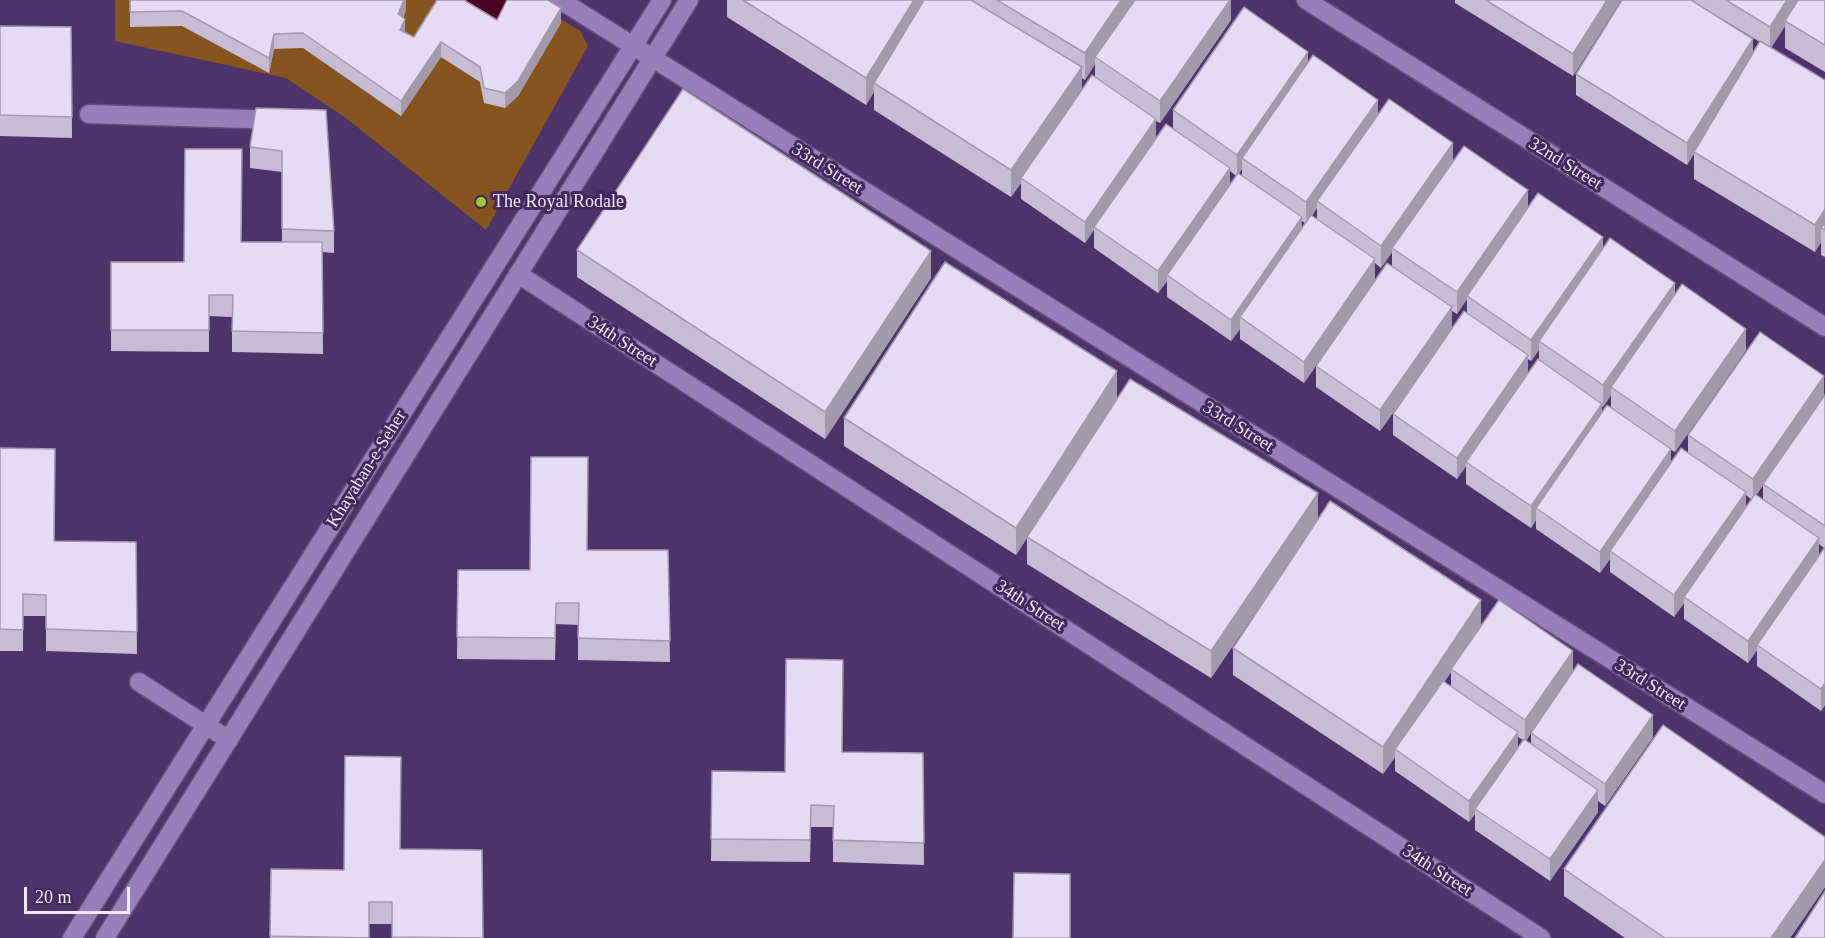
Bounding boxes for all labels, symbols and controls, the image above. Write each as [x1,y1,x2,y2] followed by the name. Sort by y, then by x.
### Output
[1524,133,1606,195] street label: 32nd Street
[788,139,866,199] street label: 33rd Street
[493,191,624,213] place label: The Royal Rodale
[474,195,488,209] marker: The Royal Rodale
[583,312,661,372] street label: 34th Street
[1199,397,1277,457] street label: 33rd Street
[322,406,412,532] street label: Khayaban-e-Seher
[991,576,1069,636] street label: 34th Street
[1611,655,1689,715] street label: 33rd Street
[1398,841,1476,901] street label: 34th Street
[27,875,134,913] scale bar
[35,887,72,907] text: 20 m

